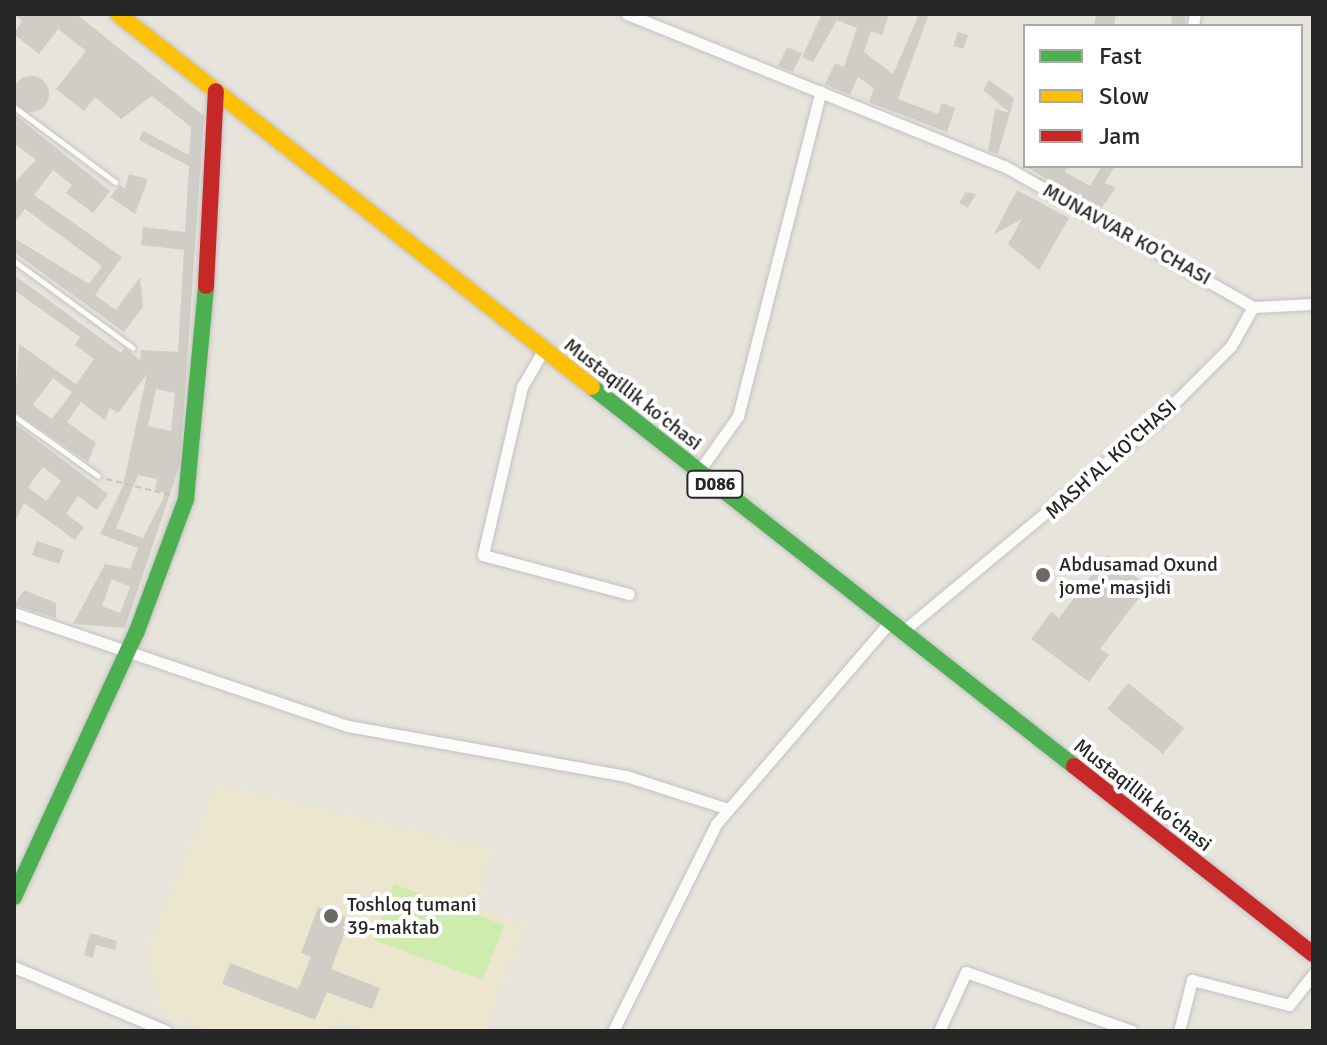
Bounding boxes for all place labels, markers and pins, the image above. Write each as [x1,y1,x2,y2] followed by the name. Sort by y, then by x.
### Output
[1059,552,1218,599] place label: Abdusamad Oxund jome' masjidi
[1034,566,1052,584] marker: Abdusamad Oxund jome' masjidi
[347,892,477,939] place label: Toshloq tumani 39-maktab
[322,907,340,925] marker: Toshloq tumani 39-maktab

